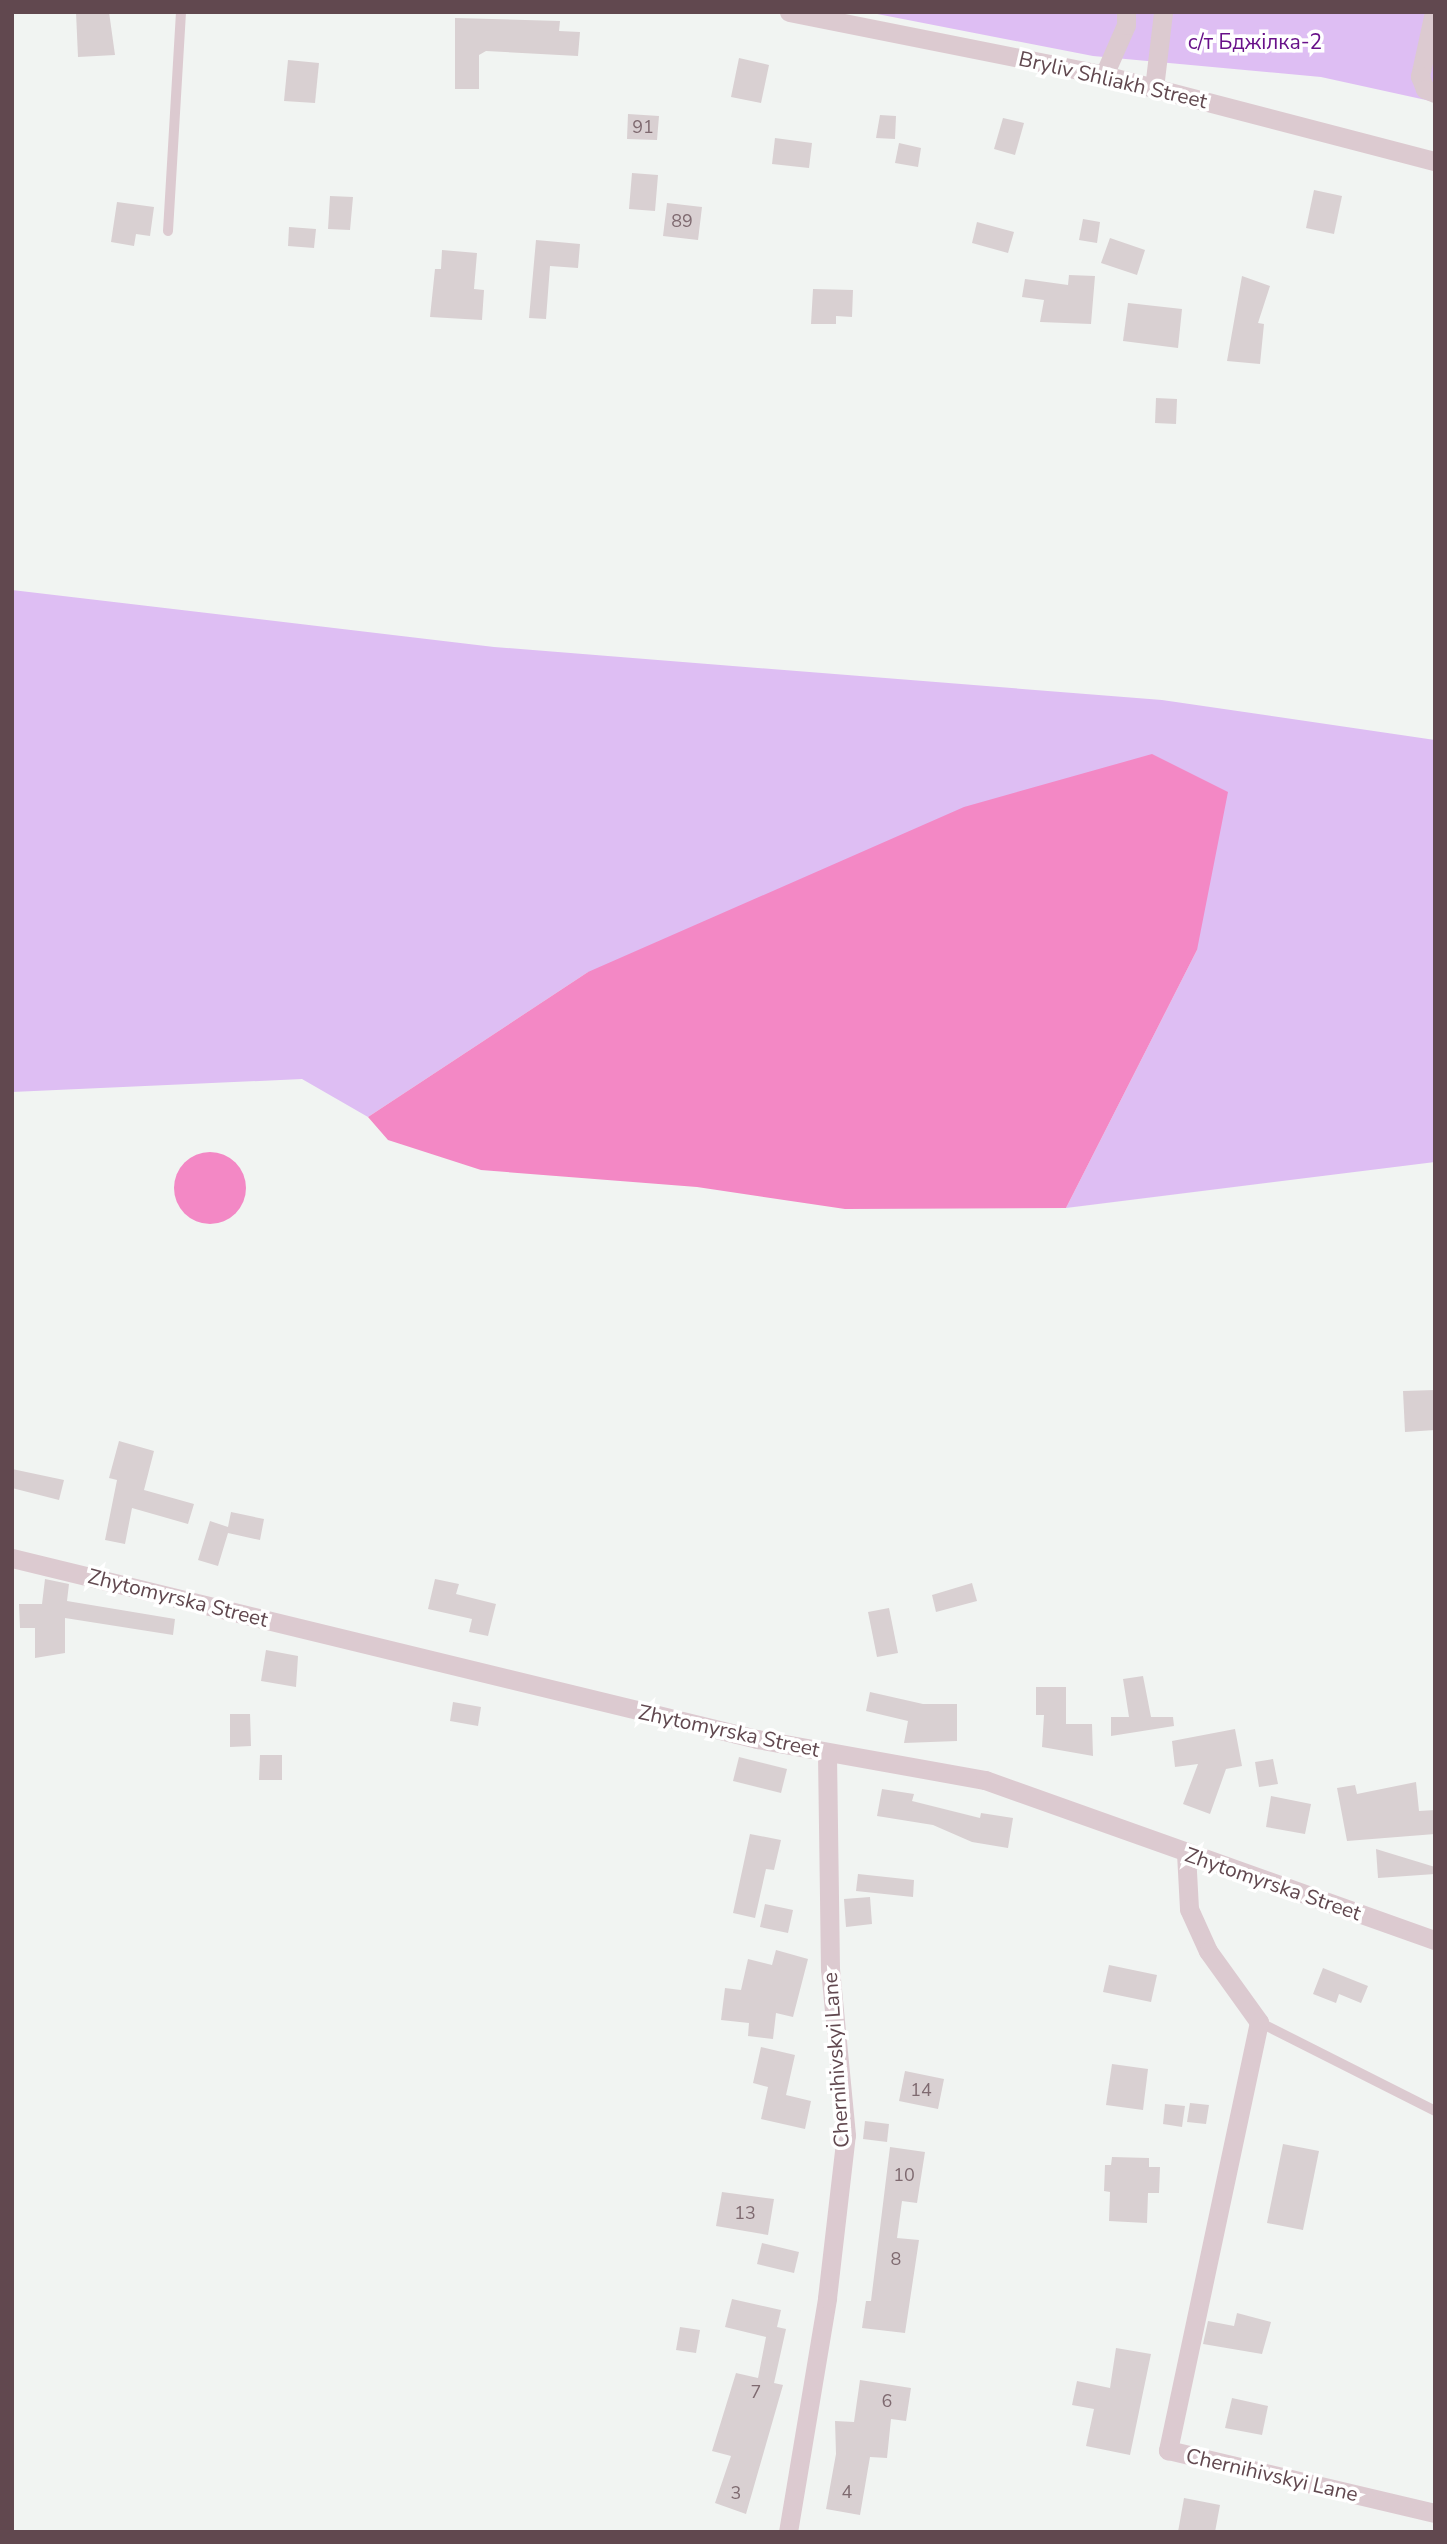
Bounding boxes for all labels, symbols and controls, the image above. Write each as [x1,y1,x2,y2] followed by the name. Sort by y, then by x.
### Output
[1188,29,1322,55] park label: с/т Бджілка-2
[1016,46,1210,114] street label: Bryliv Shliakh Street
[632,116,654,138] house number: 91
[671,210,693,232] house number: 89
[85,1563,271,1633] street label: Zhytomyrska Street
[636,1699,822,1763] street label: Zhytomyrska Street
[1182,1842,1364,1926] street label: Zhytomyrska Street
[817,1971,855,2149] street label: Chernihivskyi Lane
[910,2079,932,2101] house number: 14
[893,2164,915,2186] house number: 10
[734,2202,756,2224] house number: 13
[891,2248,901,2270] house number: 8
[751,2381,761,2403] house number: 7
[882,2390,892,2412] house number: 6
[1183,2443,1361,2507] street label: Chernihivskyi Lane
[842,2481,852,2503] house number: 4
[731,2482,741,2504] house number: 3

